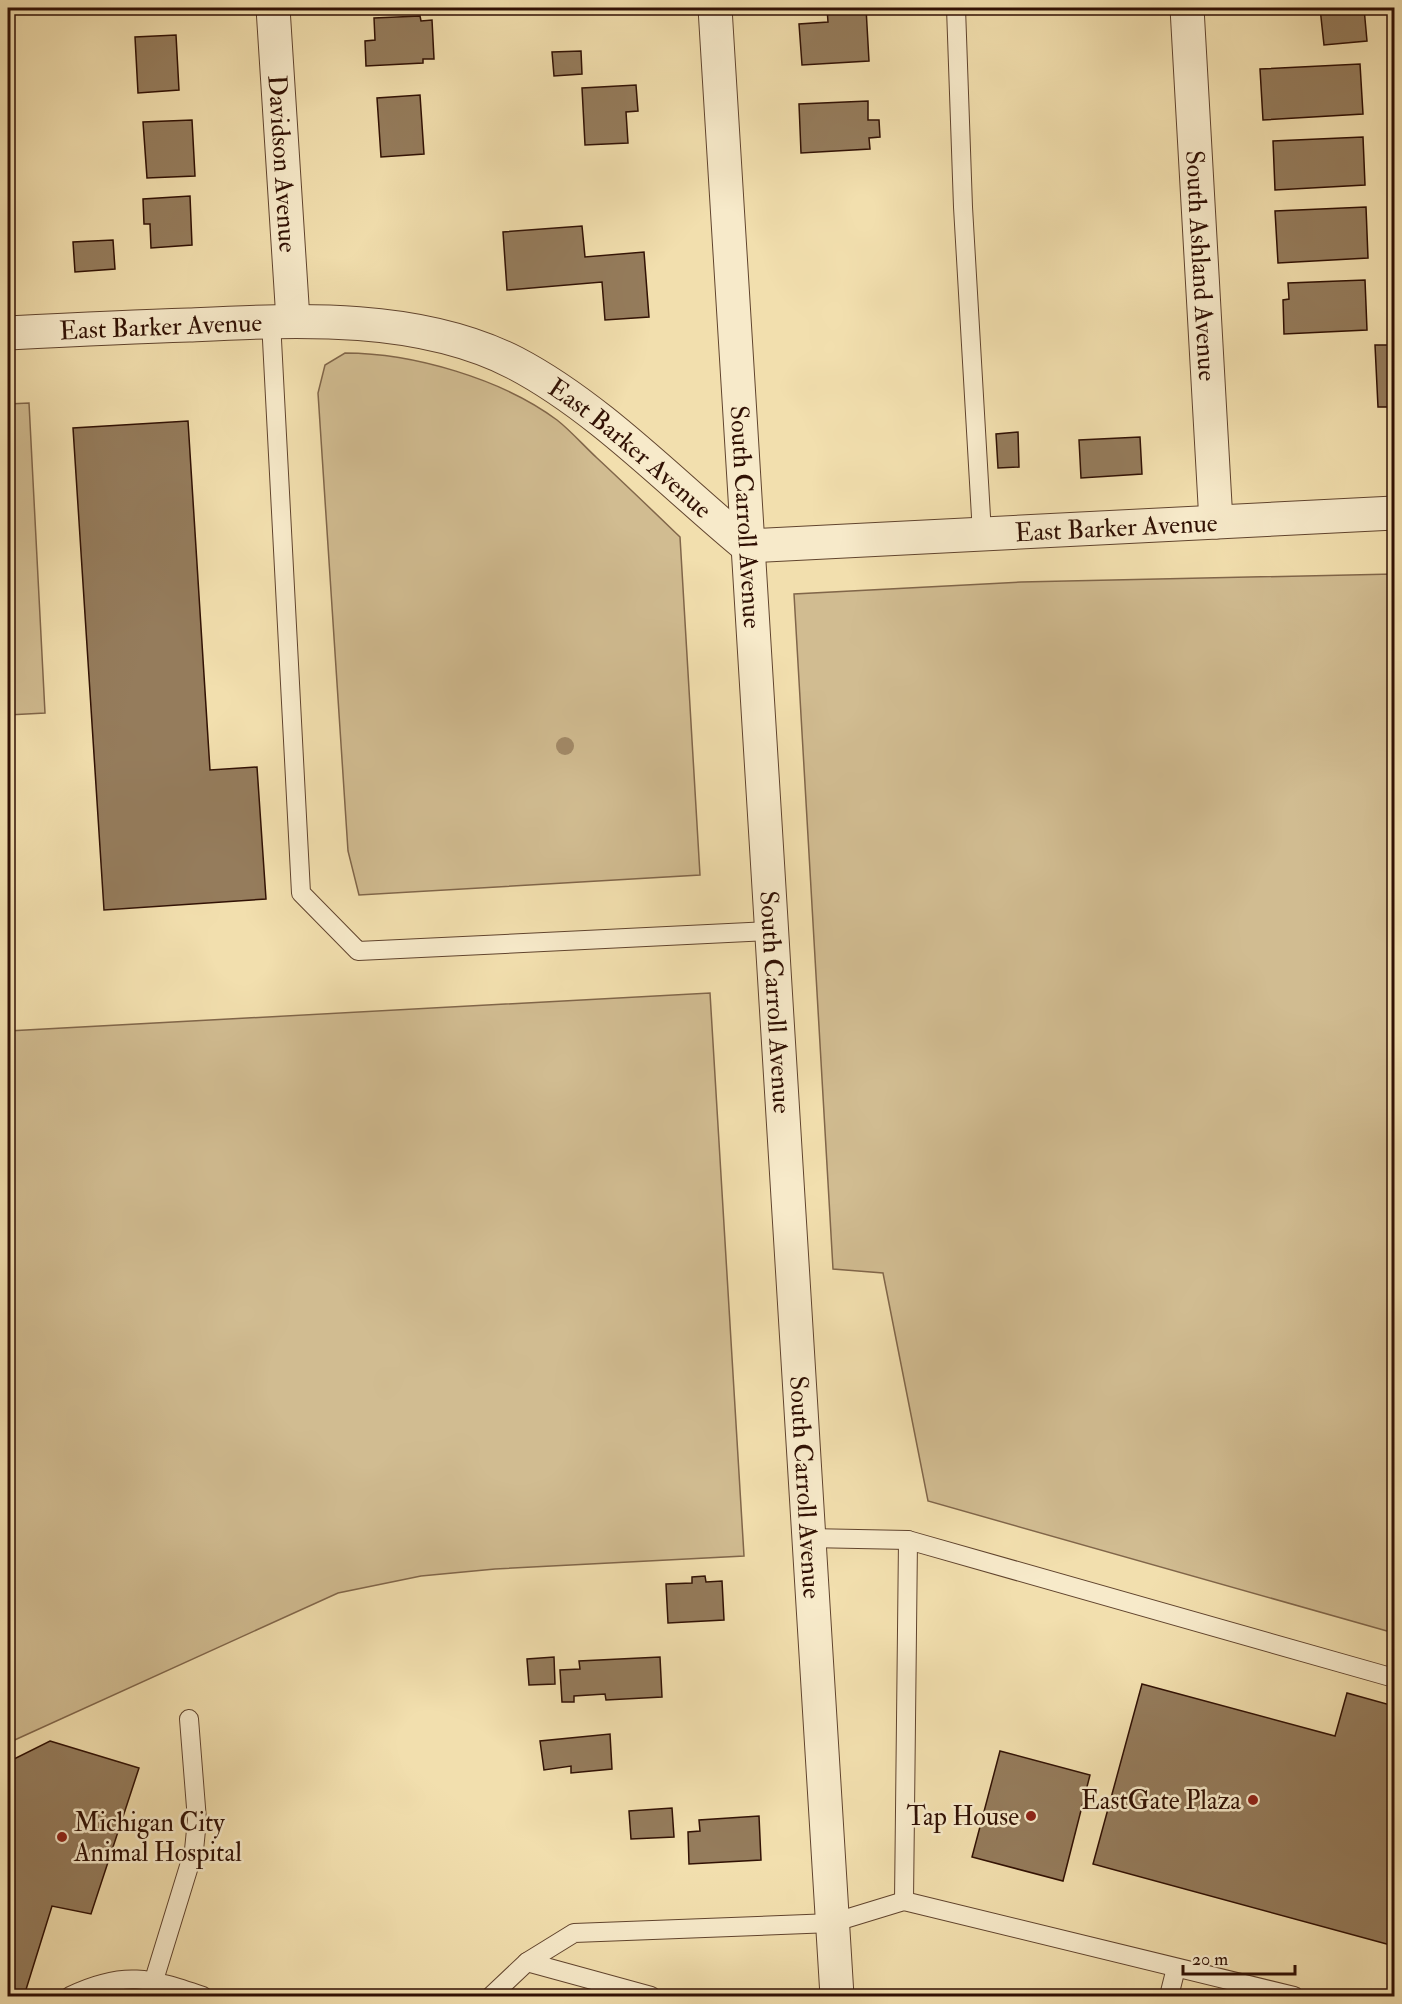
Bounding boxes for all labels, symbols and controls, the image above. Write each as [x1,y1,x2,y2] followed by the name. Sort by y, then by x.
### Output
[260,74,304,254] street label: Davidson Avenue
[1178,149,1223,382] street label: South Ashland Avenue
[59,307,263,347] street label: East Barker Avenue
[542,372,718,526] street label: East Barker Avenue
[722,405,768,630] street label: South Carroll Avenue
[1014,507,1219,549] street label: East Barker Avenue
[752,890,798,1115] street label: South Carroll Avenue
[782,1375,828,1600] street label: South Carroll Avenue
[1081,1785,1241,1817] place label: EastGate Plaza
[1246,1793,1260,1807] marker: EastGate Plaza
[907,1801,1019,1834] place label: Tap House
[73,1807,242,1870] place label: Michigan City Animal Hospital
[1024,1809,1038,1823] marker: Tap House
[55,1830,69,1844] marker: Michigan City Animal Hospital
[1183,1938,1296,1976] scale bar
[1192,1948,1228,1971] text: 20 m

